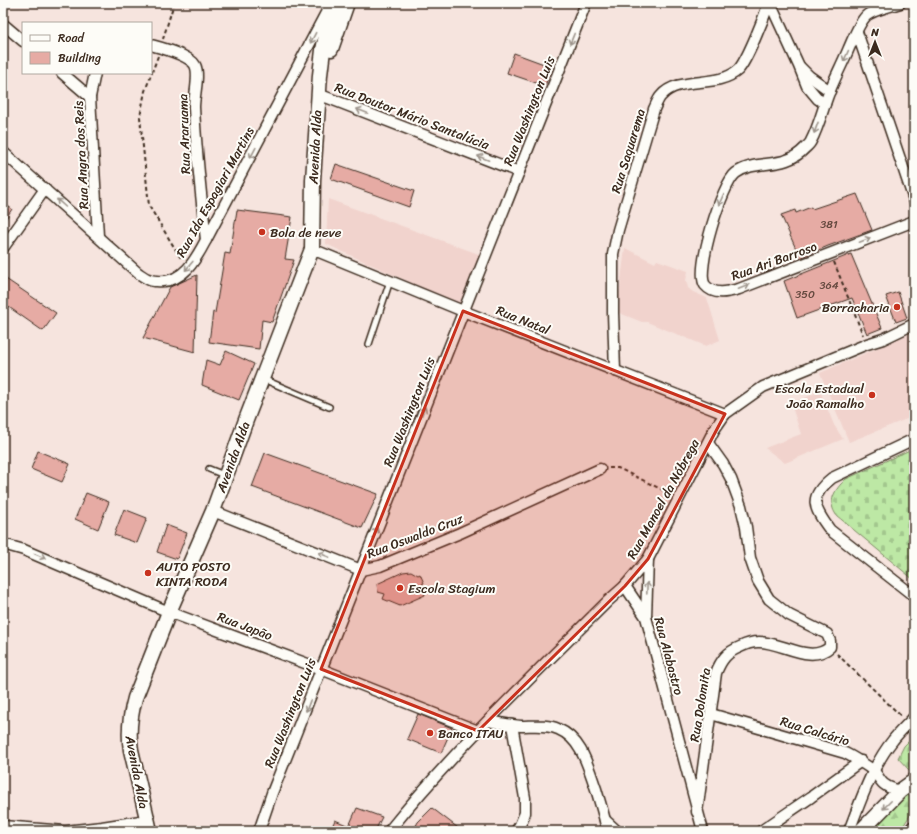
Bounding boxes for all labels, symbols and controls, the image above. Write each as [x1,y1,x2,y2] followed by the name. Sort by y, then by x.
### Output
[22,22,152,74] legend
[855,22,895,62] north arrow
[870,23,879,42] text: N
[58,27,85,49] text: Road
[309,32,316,44] one-way arrow
[567,33,575,45] one-way arrow
[58,47,101,69] text: Building
[842,49,849,61] one-way arrow
[496,52,562,169] street label: Rua Washington Luis
[331,76,493,156] street label: Rua Doutor Mário Santalúcia
[171,93,197,175] street label: Rua Araruama
[67,100,95,210] street label: Rua Angra dos Reis
[604,105,652,196] street label: Rua Saquarema
[356,106,368,114] one-way arrow
[302,109,328,186] street label: Avenida Alda
[812,121,820,133] one-way arrow
[169,122,261,262] street label: Rua Ida Espagiari Martins
[249,147,256,159] one-way arrow
[477,153,489,161] one-way arrow
[717,193,724,205] one-way arrow
[56,198,66,208] one-way arrow
[820,215,838,234] house number: 381
[270,221,342,244] place label: Bola de neve
[257,227,267,237] marker: Bola de neve
[728,235,821,287] street label: Rua Ari Barroso
[859,236,871,244] one-way arrow
[185,261,194,271] one-way arrow
[819,276,839,295] house number: 364
[737,282,749,290] one-way arrow
[795,285,815,304] house number: 350
[822,296,889,319] place label: Borracharia
[493,299,554,341] street label: Rua Natal
[892,302,902,312] marker: Borracharia
[376,353,442,470] street label: Rua Washington Luis
[775,377,864,415] place label: Escola Estadual João Ramalho
[867,390,877,400] marker: Escola Estadual João Ramalho
[420,407,427,419] one-way arrow
[209,418,257,497] street label: Avenida Alda
[620,434,706,563] street label: Rua Manoel da Nóbrega
[363,507,467,565] street label: Rua Oswaldo Cruz
[372,528,380,540] one-way arrow
[319,551,331,559] one-way arrow
[33,553,45,561] one-way arrow
[155,555,231,593] place label: AUTO POSTO KINTA RODA
[143,568,153,578] marker: AUTO POSTO KINTA RODA
[408,577,495,600] place label: Escola Stagium
[643,582,651,595] one-way arrow
[395,583,405,593] marker: Escola Stagium
[214,605,276,647] street label: Rua Japão
[648,614,691,698] street label: Rua Alabastro
[257,654,323,771] street label: Rua Washington Luis
[683,666,717,744] street label: Rua Dolomita
[303,699,311,711] one-way arrow
[777,710,853,753] street label: Rua Calcário
[438,722,504,745] place label: Banco ITAU
[425,728,435,738] marker: Banco ITAU
[118,732,155,811] street label: Avenida Alda
[882,800,892,810] one-way arrow

